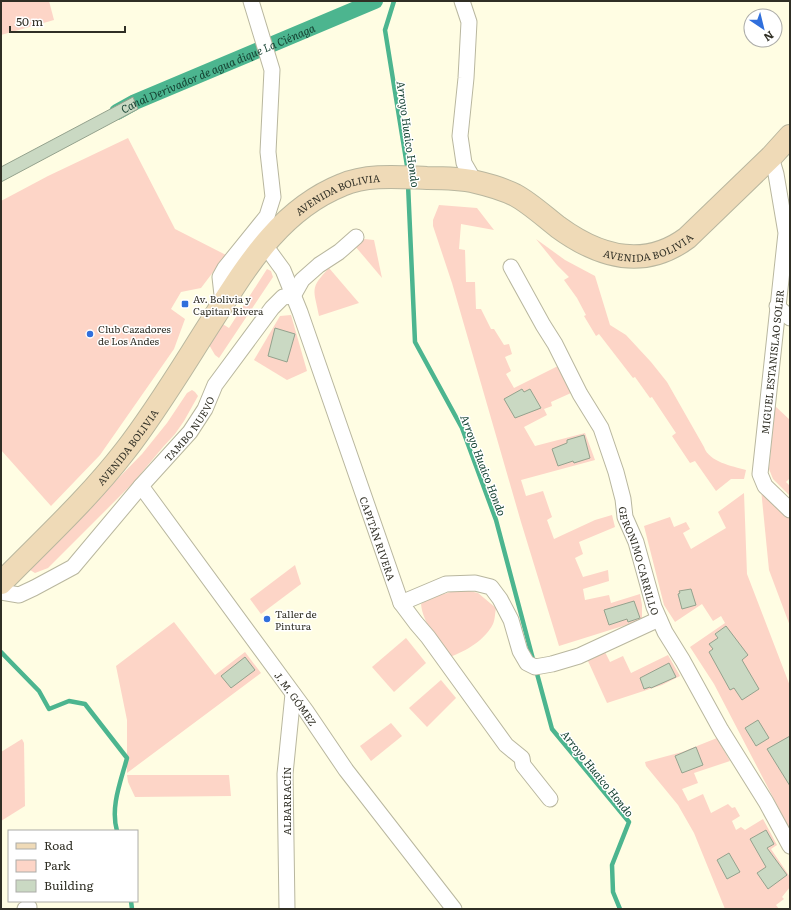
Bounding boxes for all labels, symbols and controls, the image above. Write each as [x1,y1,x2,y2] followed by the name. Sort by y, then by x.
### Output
[10,8,125,34] scale bar
[743,8,783,48] north arrow
[16,12,43,30] text: 50 m
[117,19,318,117] water label: Canal Derivador de agua dique La Ciénaga
[761,28,778,46] text: N
[394,80,424,188] water label: Arroyo Huaico Hondo
[292,170,381,218] street label: AVENIDA BOLIVIA
[602,229,696,264] street label: AVENIDA BOLIVIA
[757,289,787,435] street label: MIGUEL ESTANISLAO SOLER
[193,291,264,318] place label: Av. Bolivia y Capitan Rivera
[180,299,190,309] marker: Av. Bolivia y Capitan Rivera
[98,321,171,348] place label: Club Cazadores de Los Andes
[85,329,95,339] marker: Club Cazadores de Los Andes
[160,393,217,464] street label: TAMBO NUEVO
[93,405,161,488] street label: AVENIDA BOLIVIA
[457,412,511,518] water label: Arroyo Huaico Hondo
[357,494,400,583] street label: CAPITÁN RIVERA
[616,506,664,618] street label: GERONIMO CARRILLO
[275,606,317,633] place label: Taller de Pintura
[262,614,272,624] marker: Taller de Pintura
[272,668,321,728] street label: J. M. GÓMEZ
[558,726,638,820] water label: Arroyo Huaico Hondo
[279,767,294,835] street label: ALBARRACÍN
[8,830,138,902] legend
[44,836,74,854] text: Road
[44,856,71,874] text: Park
[44,876,94,894] text: Building

